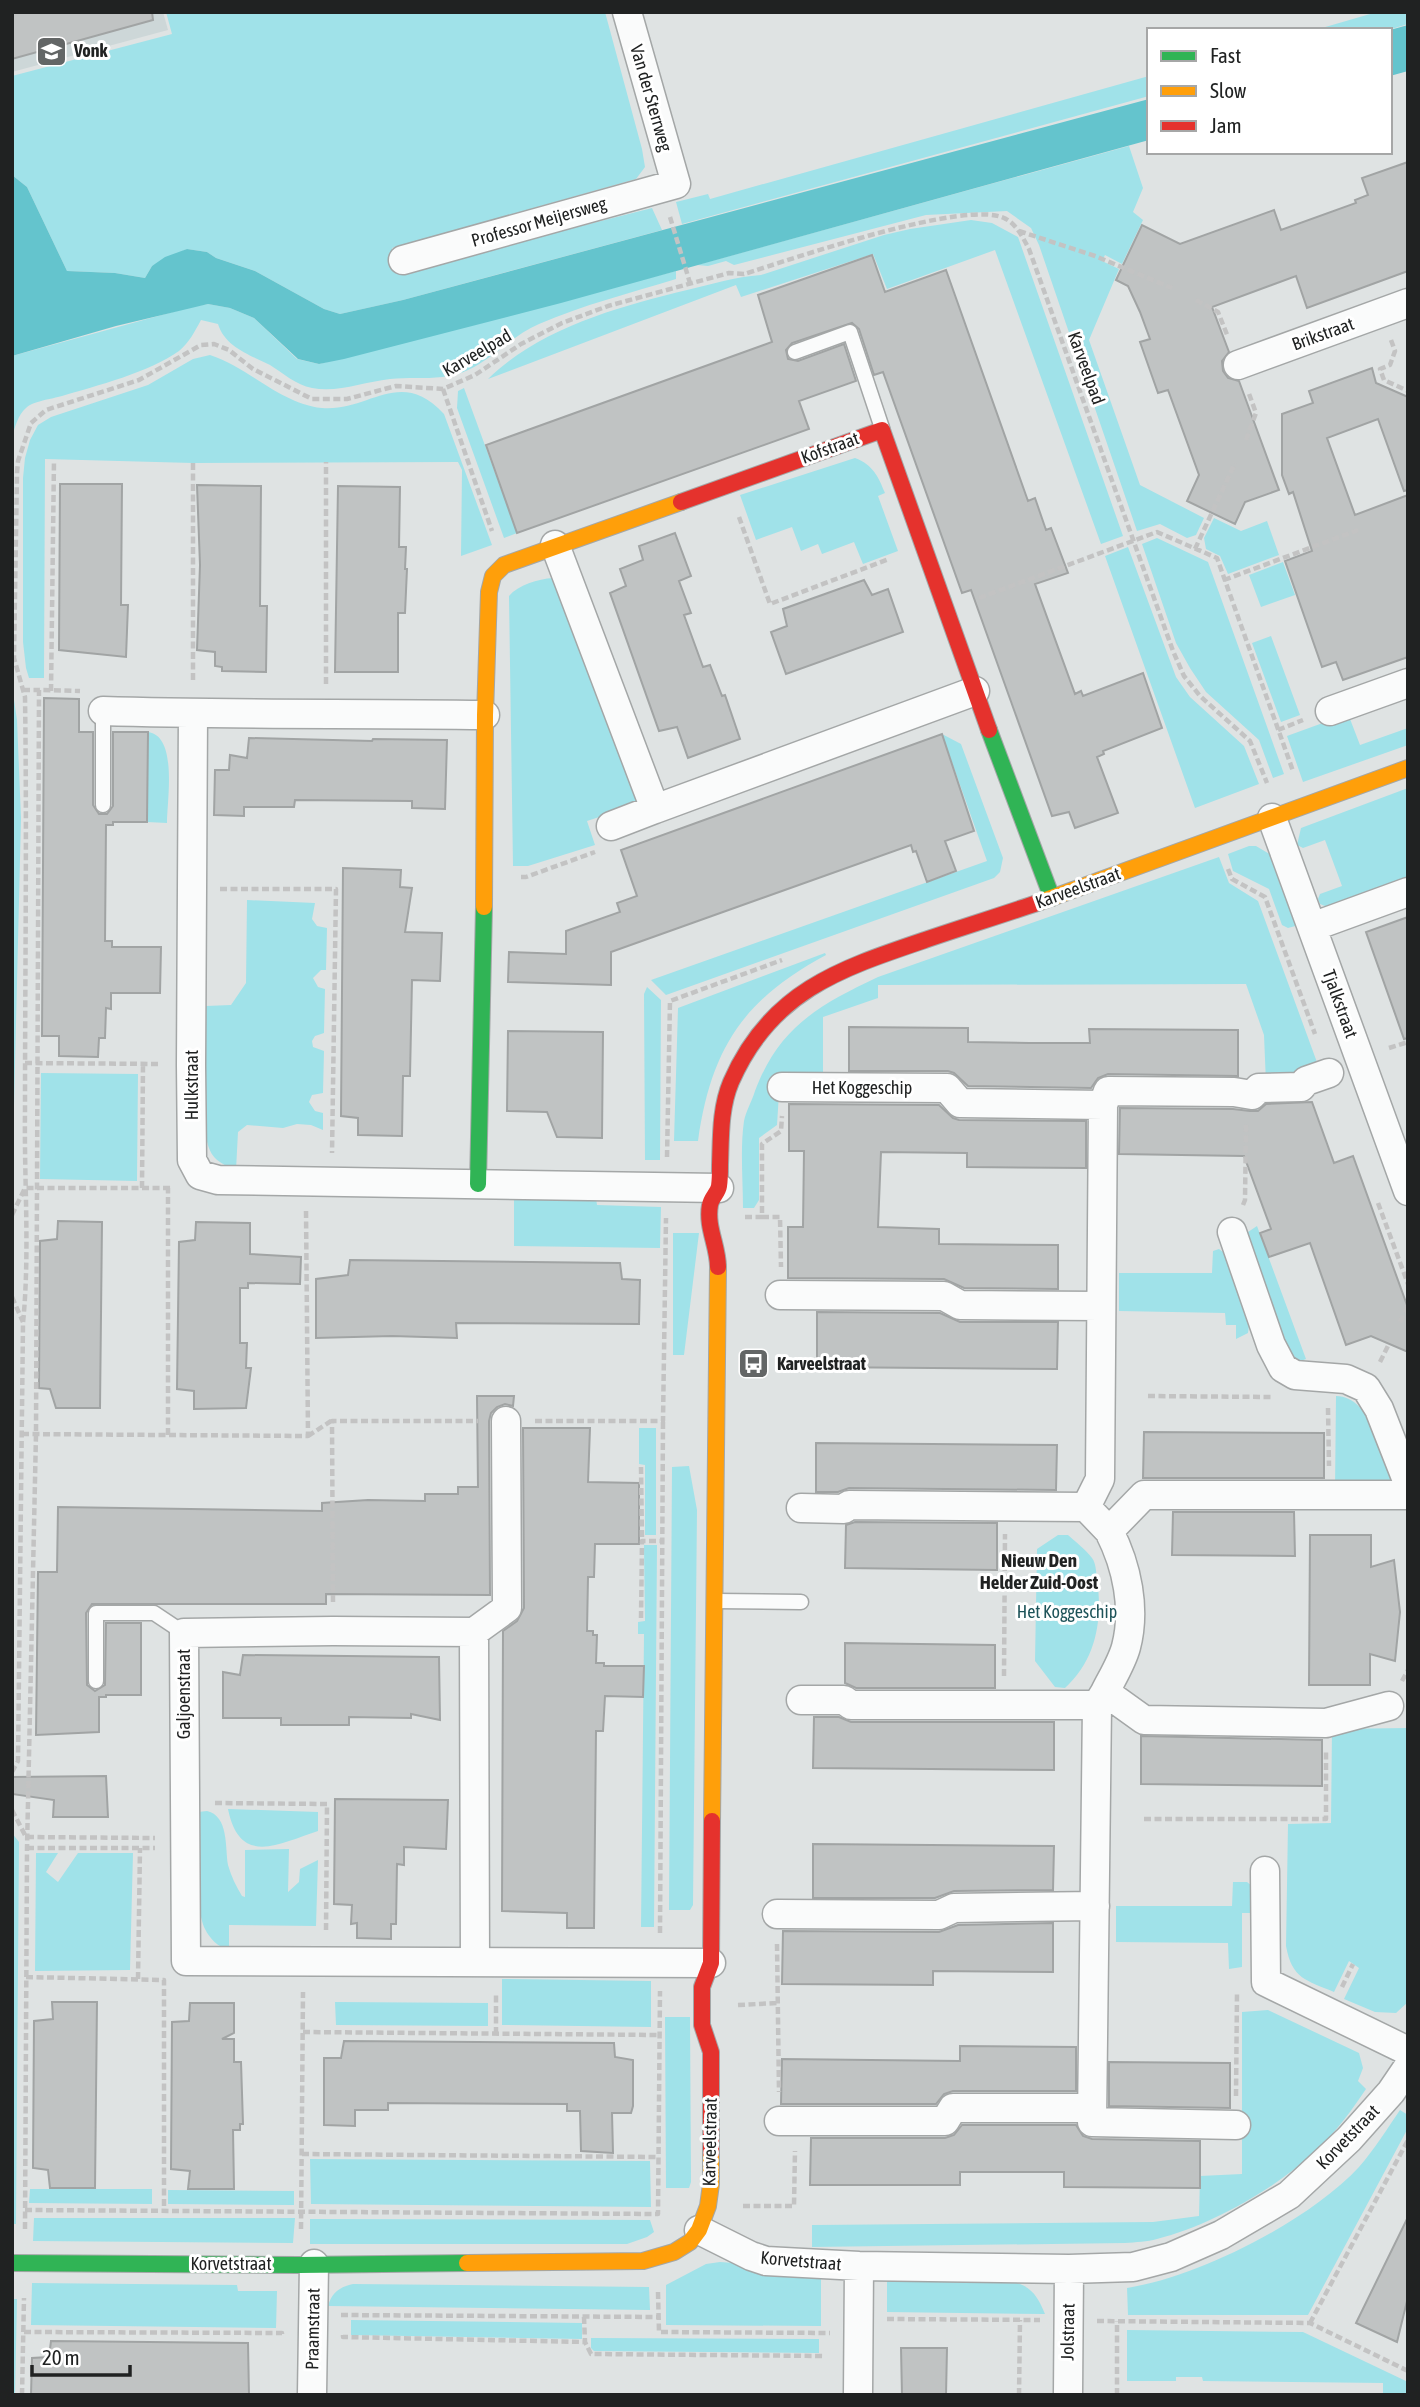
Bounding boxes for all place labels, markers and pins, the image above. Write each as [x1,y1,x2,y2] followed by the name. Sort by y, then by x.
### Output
[34,34,68,68] school or university icon: Vonk
[73,40,108,61] place label: Vonk
[737,1347,771,1381] bus stop icon: Karveelstraat
[777,1353,867,1374] place label: Karveelstraat

